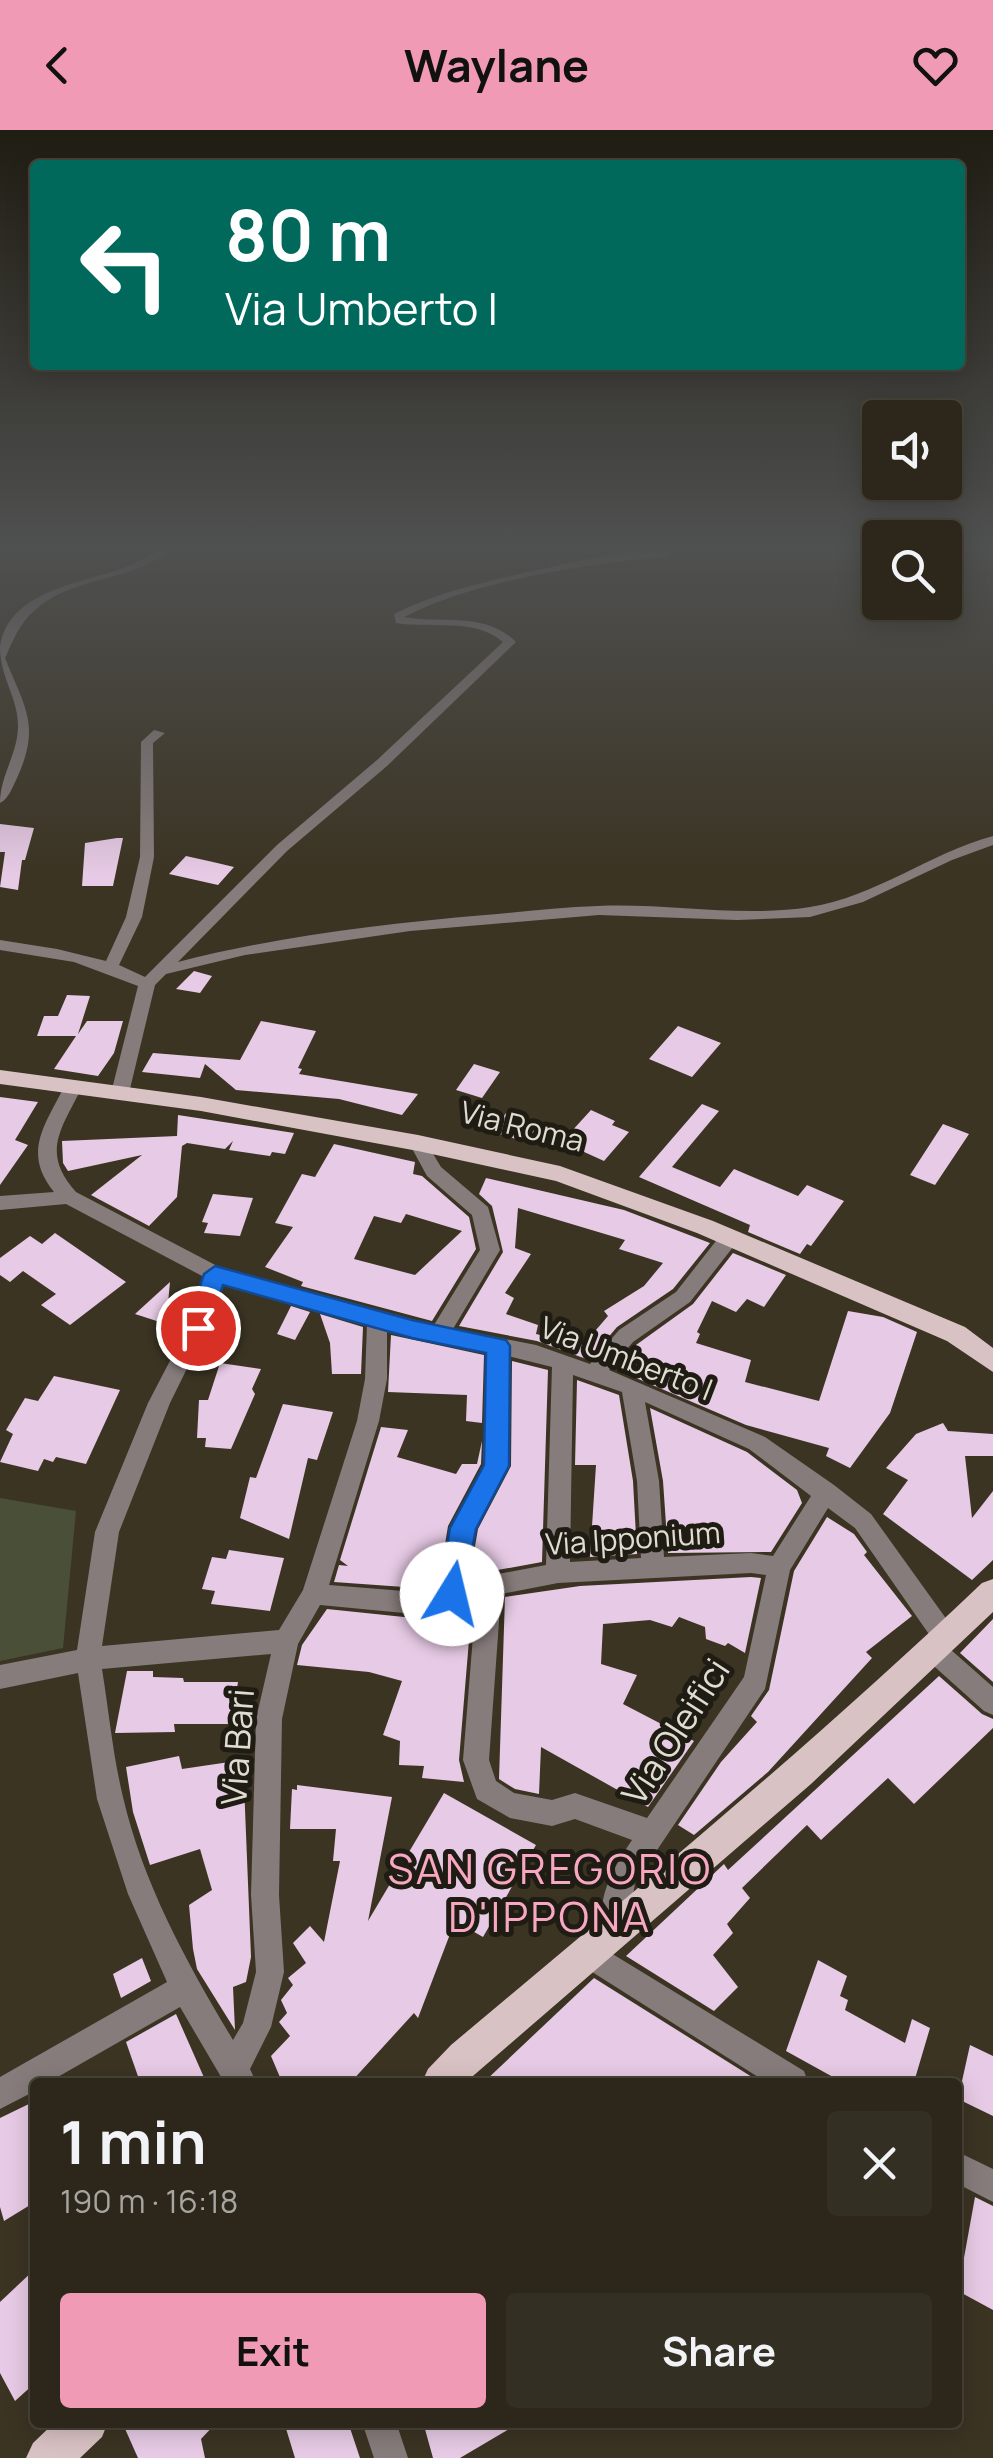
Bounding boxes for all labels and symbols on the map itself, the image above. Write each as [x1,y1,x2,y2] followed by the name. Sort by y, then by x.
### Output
[456,1090,588,1161] street label: Via Roma
[156,1286,241,1371] pin
[534,1306,719,1409] street label: Via Umberto I
[544,1511,722,1564] street label: Via Ipponium
[400,1542,504,1646] position arrow
[610,1649,740,1814] street label: Via Oleifici
[209,1687,265,1807] street label: Via Bari
[387,1839,713,1945] district label: SAN GREGORIO D'IPPONA

